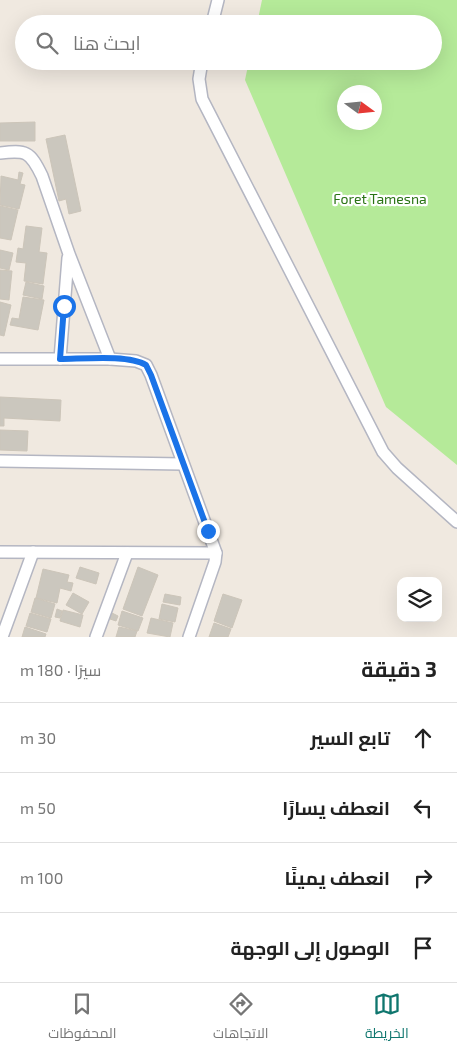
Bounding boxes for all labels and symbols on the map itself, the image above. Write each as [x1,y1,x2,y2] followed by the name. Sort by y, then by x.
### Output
[337,85,382,130] north arrow
[333,190,427,207] park label: Foret Tamesna
[53,295,76,318] route start
[197,520,220,543] route end

